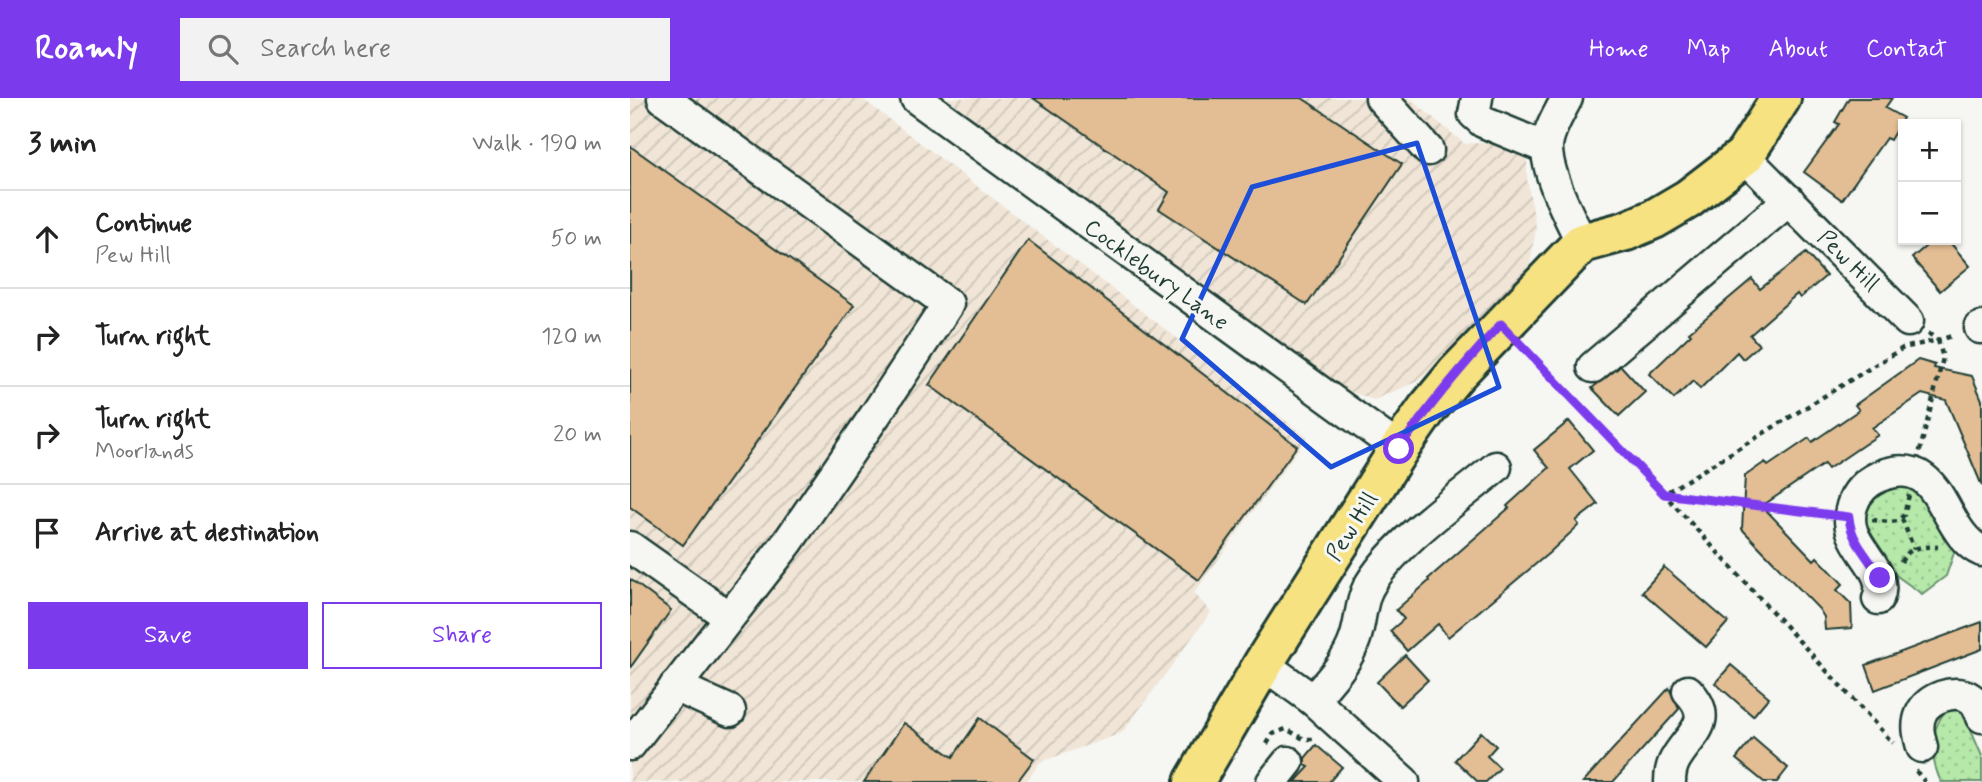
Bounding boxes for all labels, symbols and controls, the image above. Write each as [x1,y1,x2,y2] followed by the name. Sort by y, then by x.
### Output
[180,18,670,81] search box
[35,27,138,71] text: Roamly
[204,30,242,68] icon: search
[260,32,391,66] text: Search here
[1589,34,1649,65] text: Home
[1687,34,1731,65] text: Map
[1769,34,1828,65] text: About
[1866,34,1947,65] text: Contact
[1898,119,1961,245] map controls
[1898,119,1961,182] button: +
[28,124,97,163] text: 3 min
[472,129,602,159] text: Walk · 190 m
[1898,182,1961,245] button: −
[95,207,192,241] text: Continue
[1078,213,1234,338] street label: Cocklebury Lane
[28,220,66,258] icon: ahead
[551,224,602,254] text: 50 m
[1810,224,1885,299] street label: Pew Hill
[95,241,171,271] text: Pew Hill
[28,318,66,356] icon: right
[95,320,211,354] text: Turn right
[541,322,602,352] text: 120 m
[95,403,211,437] text: Turn right
[28,416,66,454] icon: right
[553,420,602,450] text: 20 m
[1383,433,1414,464] route start
[95,437,194,467] text: Moorlands
[1320,487,1386,567] street label: Pew Hill
[28,514,66,552] icon: arrive
[95,516,319,550] text: Arrive at destination
[1864,562,1895,593] route end
[28,602,308,669] button: Save
[322,602,602,669] button: Share

